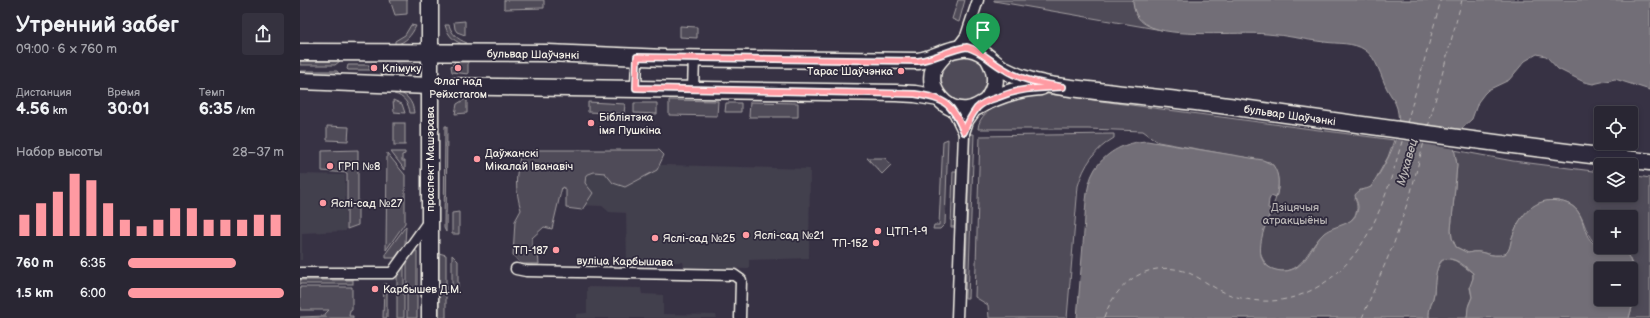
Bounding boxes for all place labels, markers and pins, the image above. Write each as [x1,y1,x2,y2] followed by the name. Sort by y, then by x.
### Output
[966,13,1000,54] pin
[382,62,421,75] place label: Клімуку
[369,63,379,73] marker: Клімуку
[453,63,463,73] marker: Флаг над Рейхстагом
[807,65,893,78] place label: Тарас Шаўчэнка
[896,66,906,76] marker: Тарас Шаўчэнка
[429,75,487,101] place label: Флаг над Рейхстагом
[599,111,662,137] place label: Бібліятэка імя Пушкіна
[586,118,596,128] marker: Бібліятэка імя Пушкіна
[485,147,574,173] place label: Даўжанскі Мікалай Іванавіч
[472,154,482,164] marker: Даўжанскі Мікалай Іванавіч
[338,160,380,173] place label: ГРП №8
[325,161,335,171] marker: ГРП №8
[331,197,403,210] place label: Яслі-сад №27
[318,198,328,208] marker: Яслі-сад №27
[886,225,928,238] place label: ЦТП-1-9
[873,226,883,236] marker: ЦТП-1-9
[754,229,824,242] place label: Яслі-сад №21
[741,230,751,240] marker: Яслі-сад №21
[663,232,735,245] place label: Яслі-сад №25
[650,233,660,243] marker: Яслі-сад №25
[832,237,868,250] place label: ТП-152
[871,238,881,248] marker: ТП-152
[513,244,549,257] place label: ТП-187
[551,245,561,255] marker: ТП-187
[383,283,461,296] place label: Карбышев Д.М.
[370,284,380,294] marker: Карбышев Д.М.

